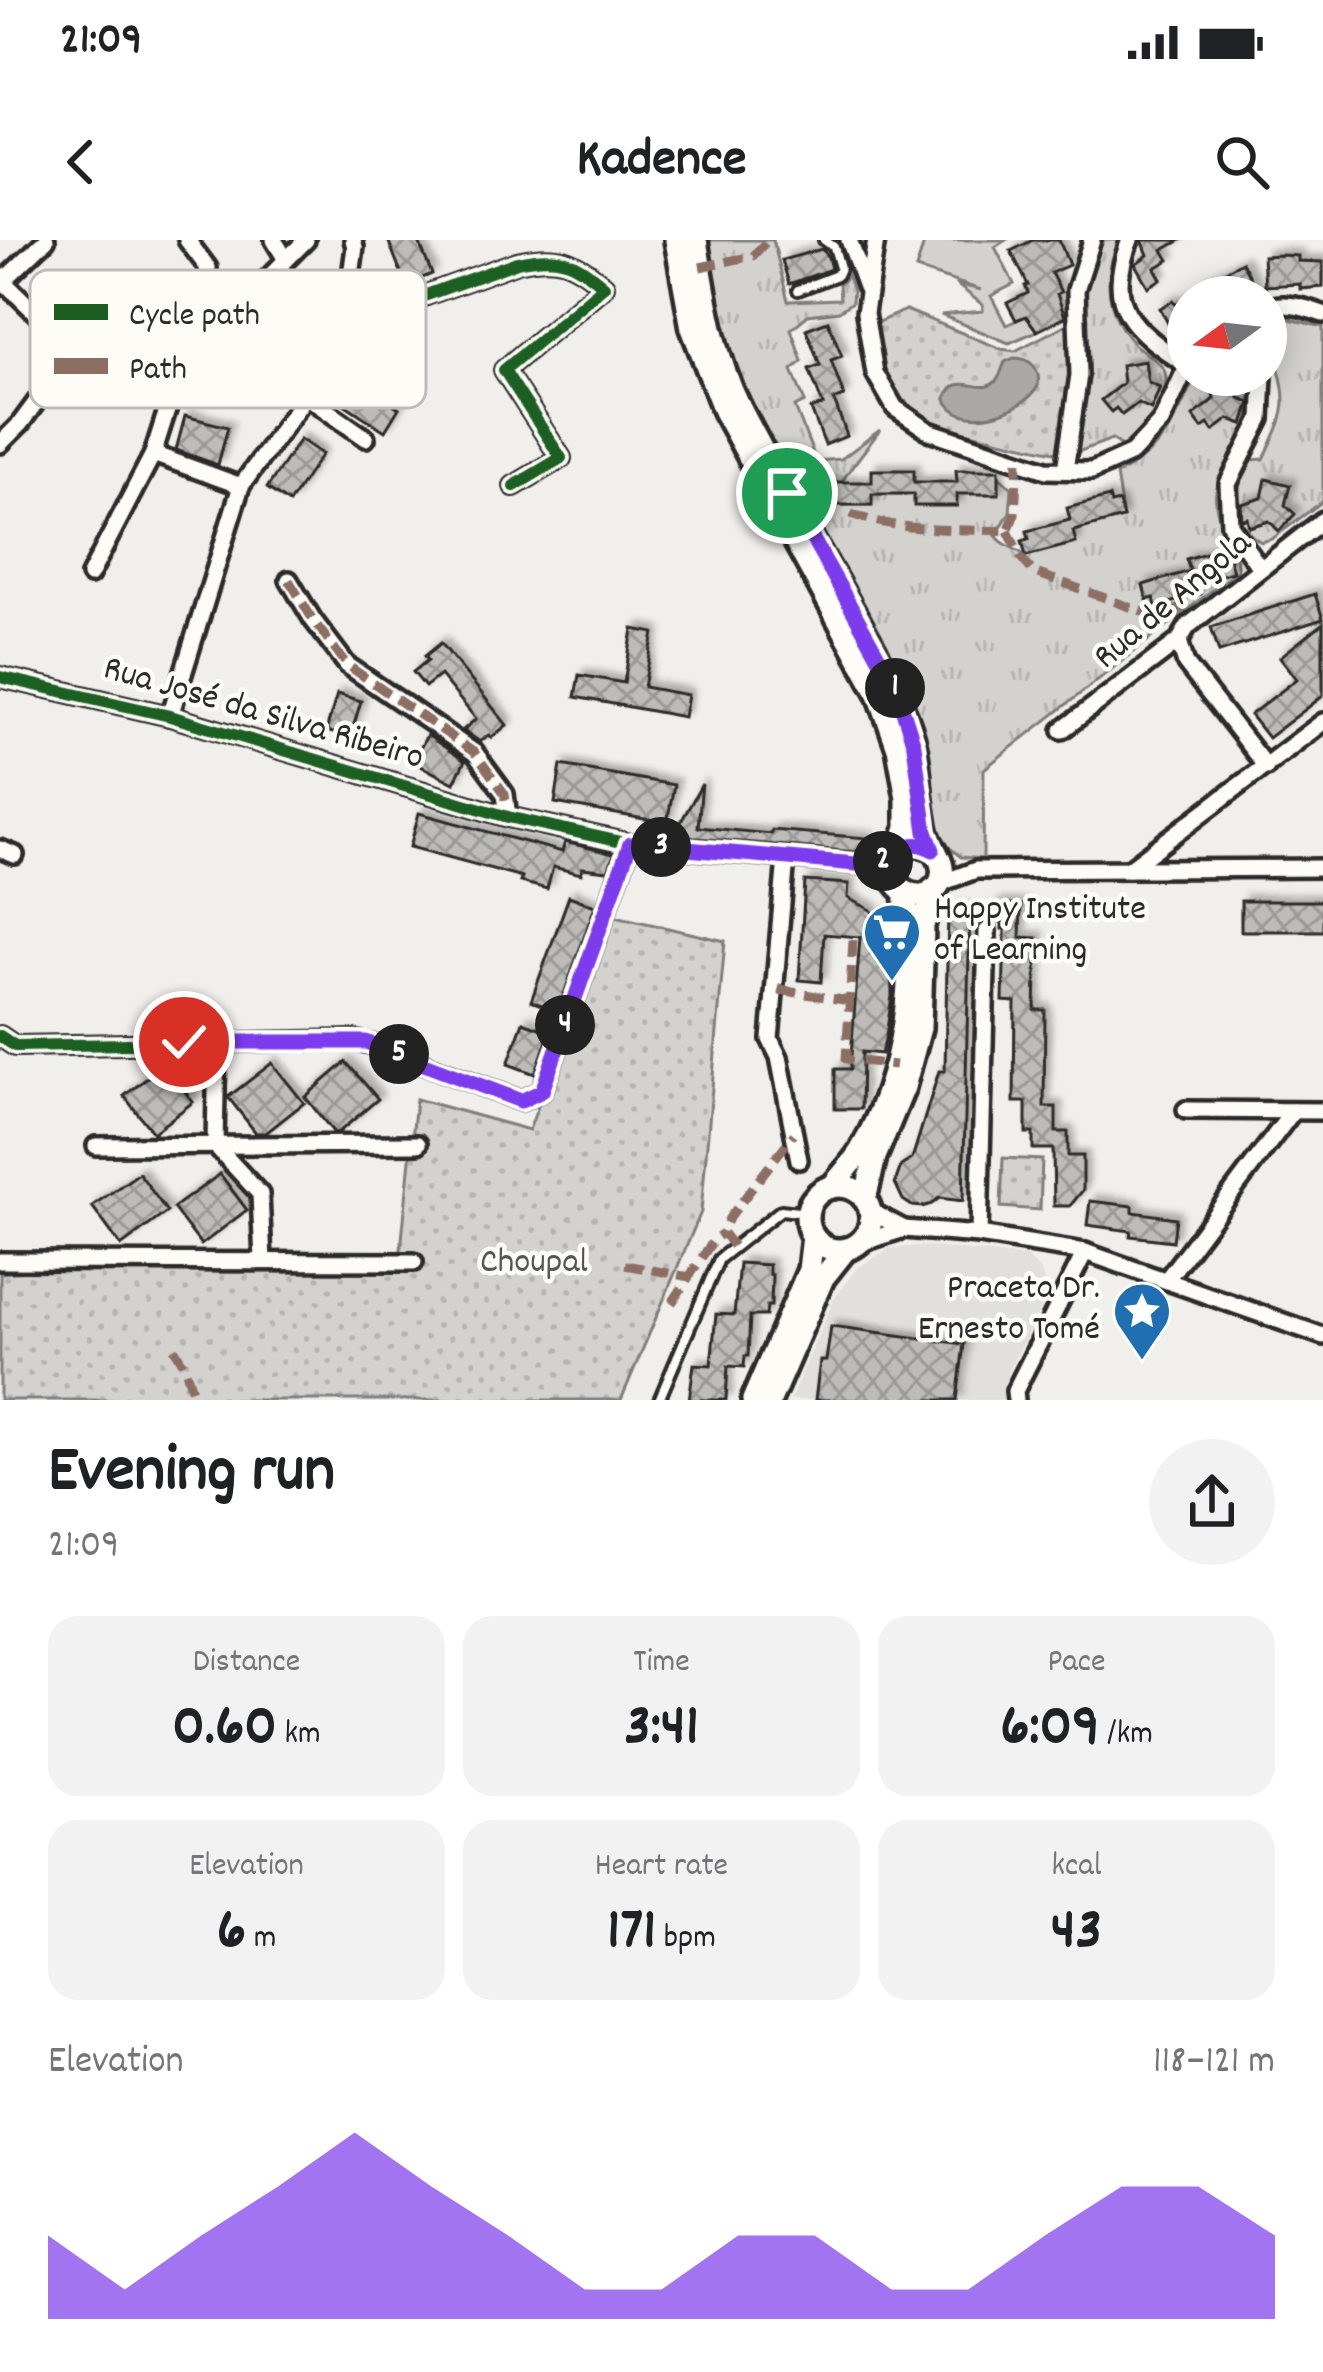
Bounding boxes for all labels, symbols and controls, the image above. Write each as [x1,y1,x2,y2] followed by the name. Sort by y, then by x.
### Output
[60,10,142,74] text: 21:09
[577,124,746,201] text: Kadence
[48,129,114,195] icon: back
[1209,129,1275,195] icon: search
[30,270,426,408] legend
[1167,276,1287,396] north arrow
[1167,276,1287,396] map controls
[129,294,260,341] text: Cycle path
[129,348,187,395] text: Path
[736,442,838,544] pin
[754,460,820,526] icon: arrive
[1083,519,1265,684] street label: Rua de Angola
[97,644,429,786] street label: Rua José da Silva Ribeiro
[865,658,925,718] pin: 1
[891,664,899,711] text: 1
[631,817,691,877] pin: 3
[654,823,668,870] text: 3
[853,831,913,891] pin: 2
[876,837,890,884] text: 2
[934,885,1146,978] place label: Happy Institute of Learning
[861,901,923,983] supermarket icon: Happy Institute of Learning
[133,991,235,1093] pin
[535,995,595,1055] pin: 4
[558,1001,572,1048] text: 4
[151,1009,217,1075] icon: check
[369,1024,429,1084] pin: 5
[391,1030,407,1077] text: 5
[480,1238,588,1290] park label: Choupal
[918,1264,1100,1357] place label: Praceta Dr. Ernesto Tomé
[1111,1280,1173,1362] place icon: Praceta Dr. Ernesto Tomé
[48,1428,335,1522] text: Evening run
[1149,1439,1275,1565] button: share
[48,1520,119,1575] text: 21:09
[193,1640,300,1687] text: Distance
[633,1640,690,1687] text: Time
[1047,1640,1106,1687] text: Pace
[172,1687,277,1773] text: 0.60
[624,1687,699,1773] text: 3:41
[1000,1687,1100,1773] text: 6:09
[277,1712,321,1759] text: km
[1100,1712,1153,1759] text: /km
[189,1844,304,1891] text: Elevation
[595,1844,728,1891] text: Heart rate
[1051,1844,1102,1891] text: kcal
[217,1891,246,1977] text: 6
[607,1891,656,1977] text: 171
[1051,1891,1102,1977] text: 43
[246,1916,276,1963] text: m
[656,1916,716,1963] text: bpm
[48,2036,184,2091] text: Elevation
[1153,2036,1275,2091] text: 118–121 m

